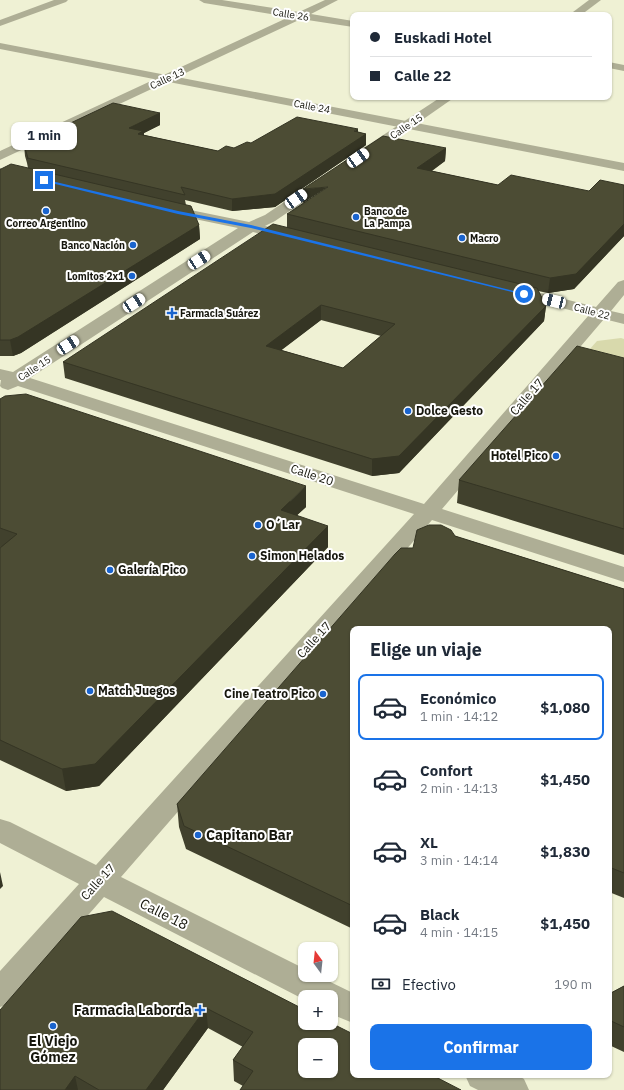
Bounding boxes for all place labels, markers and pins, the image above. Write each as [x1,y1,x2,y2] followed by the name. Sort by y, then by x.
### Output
[364,205,411,230] place label: Banco de La Pampa
[41,206,51,216] marker: Correo Argentino
[351,212,361,222] marker: Banco de La Pampa
[6,217,86,230] place label: Correo Argentino
[470,232,499,245] place label: Macro
[457,233,467,243] marker: Macro
[61,239,125,252] place label: Banco Nación
[128,240,138,250] marker: Banco Nación
[67,270,124,283] place label: Lomitos 2x1
[127,271,137,281] marker: Lomitos 2x1
[180,307,259,320] place label: Farmacia Suárez
[167,308,177,318] marker: Farmacia Suárez
[416,403,483,418] place label: Dolce Gesto
[403,406,413,416] marker: Dolce Gesto
[491,448,548,463] place label: Hotel Pico
[551,451,561,461] marker: Hotel Pico
[266,517,300,532] place label: O´Lar
[253,520,263,530] marker: O´Lar
[260,548,344,563] place label: Simon Helados
[247,551,257,561] marker: Simon Helados
[118,562,186,577] place label: Galería Pico
[105,565,115,575] marker: Galería Pico
[98,683,175,698] place label: Match Juegos
[85,686,95,696] marker: Match Juegos
[224,686,315,701] place label: Cine Teatro Pico
[318,689,328,699] marker: Cine Teatro Pico
[206,826,292,844] place label: Capitano Bar
[193,830,203,840] marker: Capitano Bar
[74,1001,192,1019] place label: Farmacia Laborda
[195,1005,205,1015] marker: Farmacia Laborda
[48,1021,58,1031] marker: El Viejo Gómez
[29,1032,78,1066] place label: El Viejo Gómez

